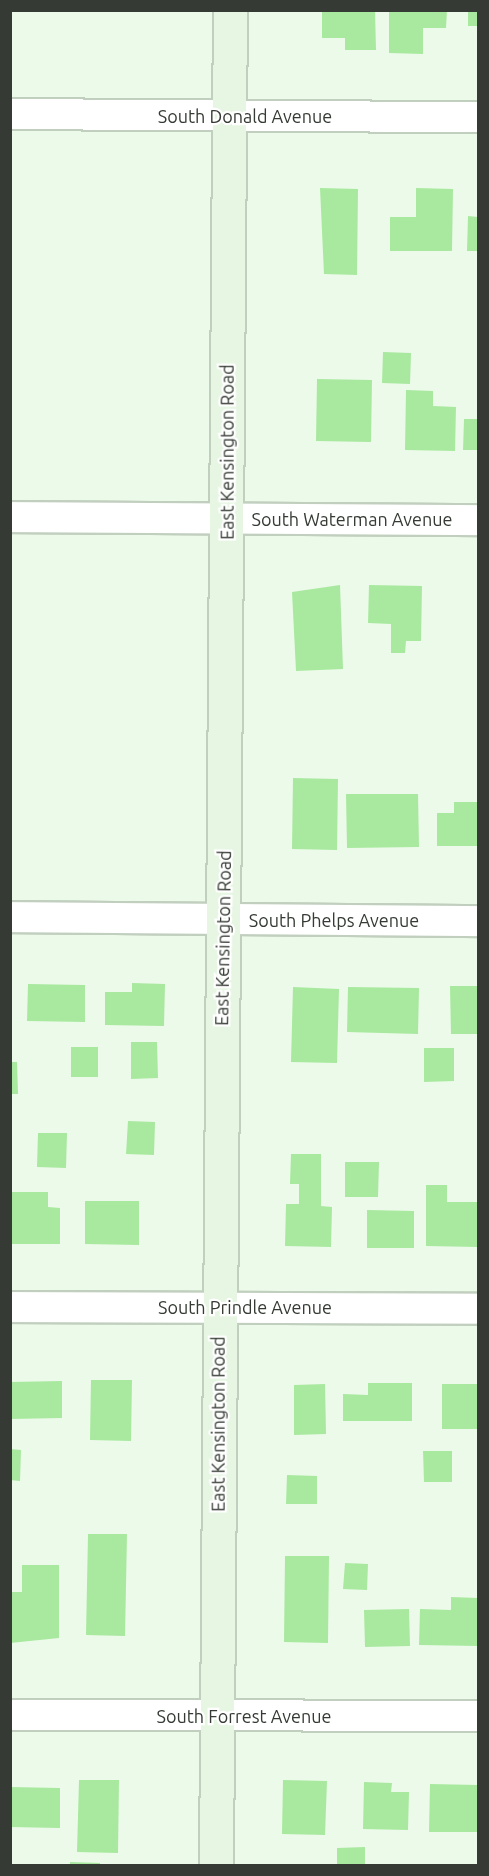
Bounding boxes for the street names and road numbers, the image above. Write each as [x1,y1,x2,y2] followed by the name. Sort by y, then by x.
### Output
[158,105,332,127] street label: South Donald Avenue
[216,364,238,540] street label: East Kensington Road
[252,508,452,530] street label: South Waterman Avenue
[211,850,235,1026] street label: East Kensington Road
[249,909,419,931] street label: South Phelps Avenue
[158,1296,332,1318] street label: South Prindle Avenue
[207,1336,229,1512] street label: East Kensington Road
[157,1705,331,1727] street label: South Forrest Avenue

